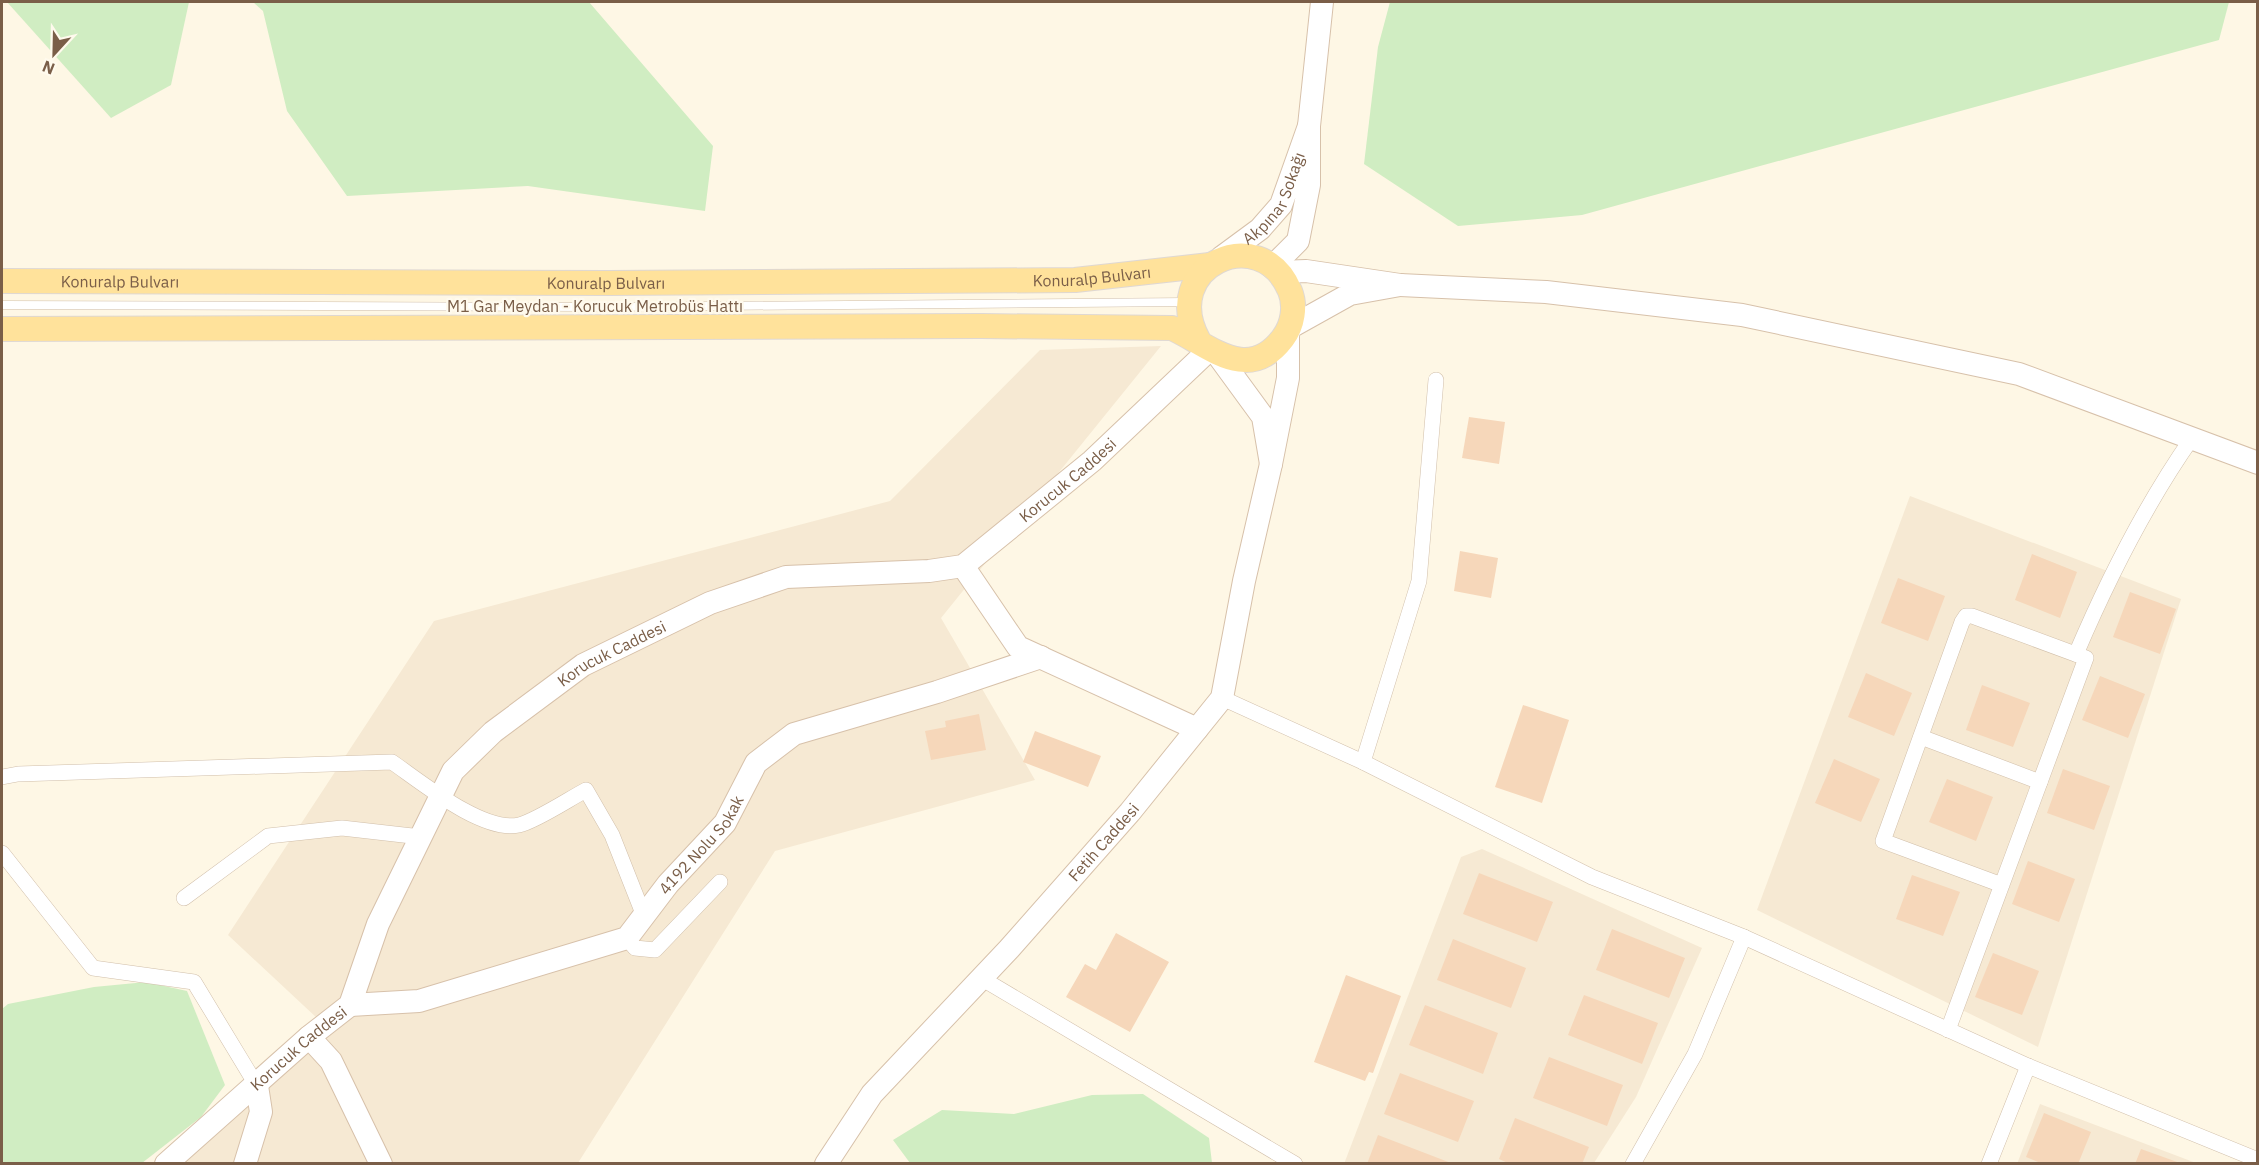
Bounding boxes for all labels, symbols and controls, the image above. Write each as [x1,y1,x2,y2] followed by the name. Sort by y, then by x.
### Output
[24,24,84,84] north arrow
[39,56,58,79] text: N
[1238,149,1309,249] street label: Akpınar Sokağı
[1033,262,1152,290] street label: Konuralp Bulvarı
[61,271,179,292] street label: Konuralp Bulvarı
[547,273,665,293] street label: Konuralp Bulvarı
[447,296,743,316] street label: M1 Gar Meydan - Korucuk Metrobüs Hattı
[1015,433,1120,526] street label: Korucuk Caddesi
[553,616,669,691] street label: Korucuk Caddesi
[654,791,748,898] street label: 4192 Nolu Sokak
[1064,799,1143,885] street label: Fetih Caddesi
[246,1001,351,1095] street label: Korucuk Caddesi

